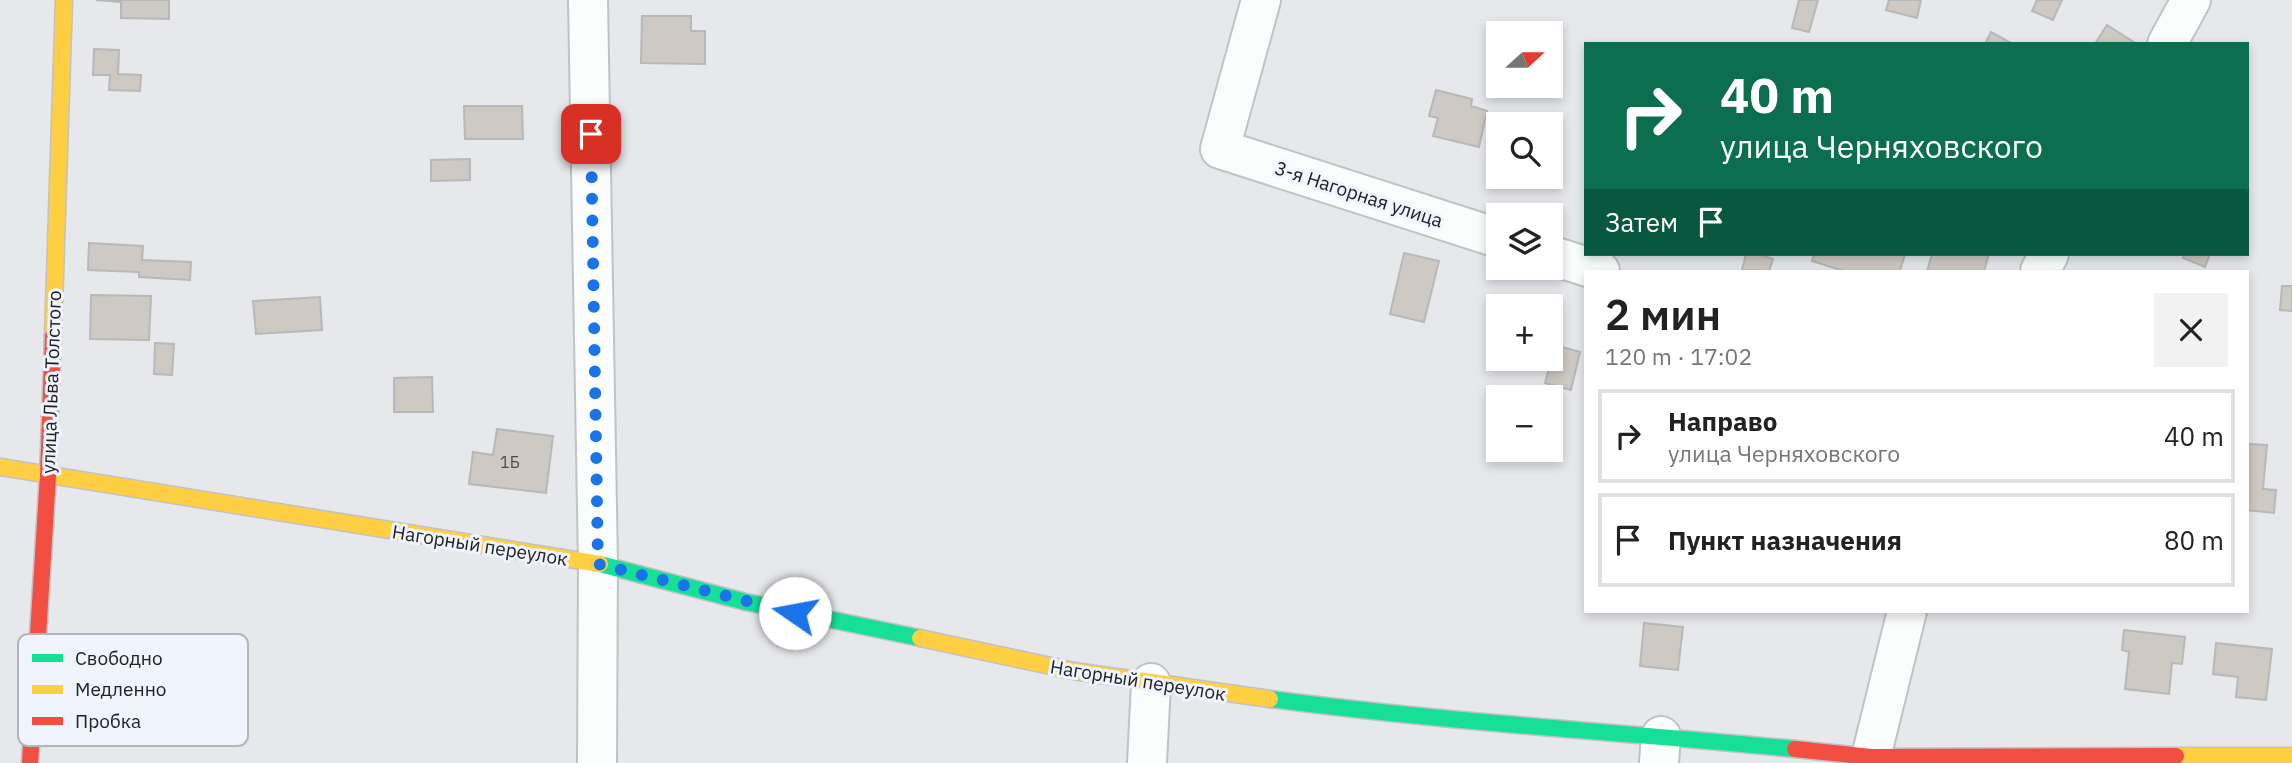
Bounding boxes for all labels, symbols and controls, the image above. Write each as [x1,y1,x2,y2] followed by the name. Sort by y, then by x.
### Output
[1486,21,1563,98] north arrow
[1486,21,1563,462] map controls
[1720,63,1834,126] text: 40 m
[1605,70,1696,161] icon: right
[561,104,621,164] pin
[1486,112,1563,189] button: search
[572,115,610,153] icon: arrive
[1720,125,2043,167] text: улица Черняховского
[1272,155,1446,233] street label: 3-я Нагорная улица
[1486,203,1563,280] button: layers
[1692,203,1730,241] icon: arrive
[1605,205,1678,239] text: Затем
[1605,287,1721,342] text: 2 мин
[36,290,66,474] street label: улица Льва Толстого
[2154,293,2228,367] button: close
[1486,294,1563,371] button: +
[1605,341,1752,371] text: 120 m · 17:02
[1486,385,1563,462] button: −
[1668,404,1777,438] text: Направо
[1609,417,1647,455] icon: right
[2164,419,2224,453] text: 40 m
[1668,438,1900,468] text: улица Черняховского
[500,452,520,472] house number: 1Б
[391,519,569,571] street label: Нагорный переулок
[1609,521,1647,559] icon: arrive
[1668,523,1902,557] text: Пункт назначения
[2164,523,2224,557] text: 80 m
[758,576,832,650] position arrow
[18,634,248,746] legend
[75,646,163,670] text: Свободно
[1049,654,1227,706] street label: Нагорный переулок
[75,677,166,701] text: Медленно
[75,709,141,733] text: Пробка

